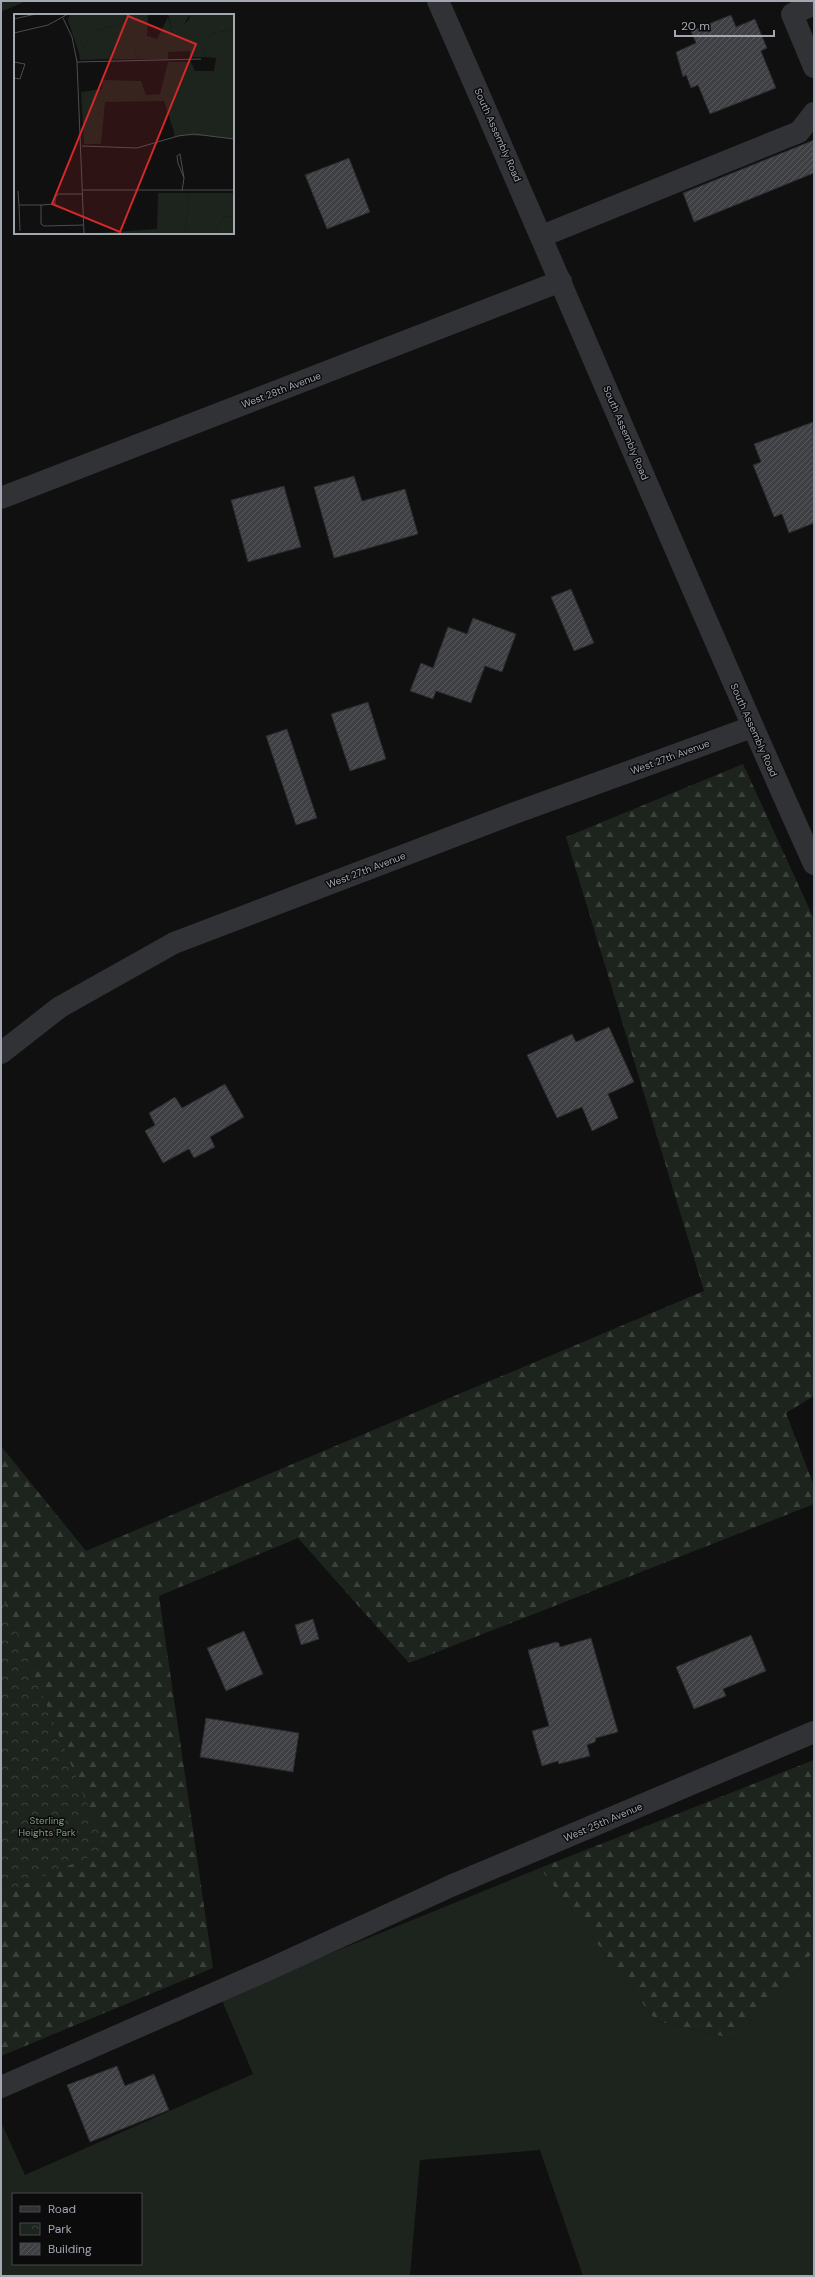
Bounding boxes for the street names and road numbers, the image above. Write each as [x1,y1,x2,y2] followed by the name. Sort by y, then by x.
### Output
[472,86,524,184] street label: South Assembly Road
[239,369,323,411] street label: West 28th Avenue
[600,384,652,482] street label: South Assembly Road
[728,681,780,779] street label: South Assembly Road
[629,737,712,777] street label: West 27th Avenue
[325,849,408,891] street label: West 27th Avenue
[562,1799,645,1844] street label: West 25th Avenue

